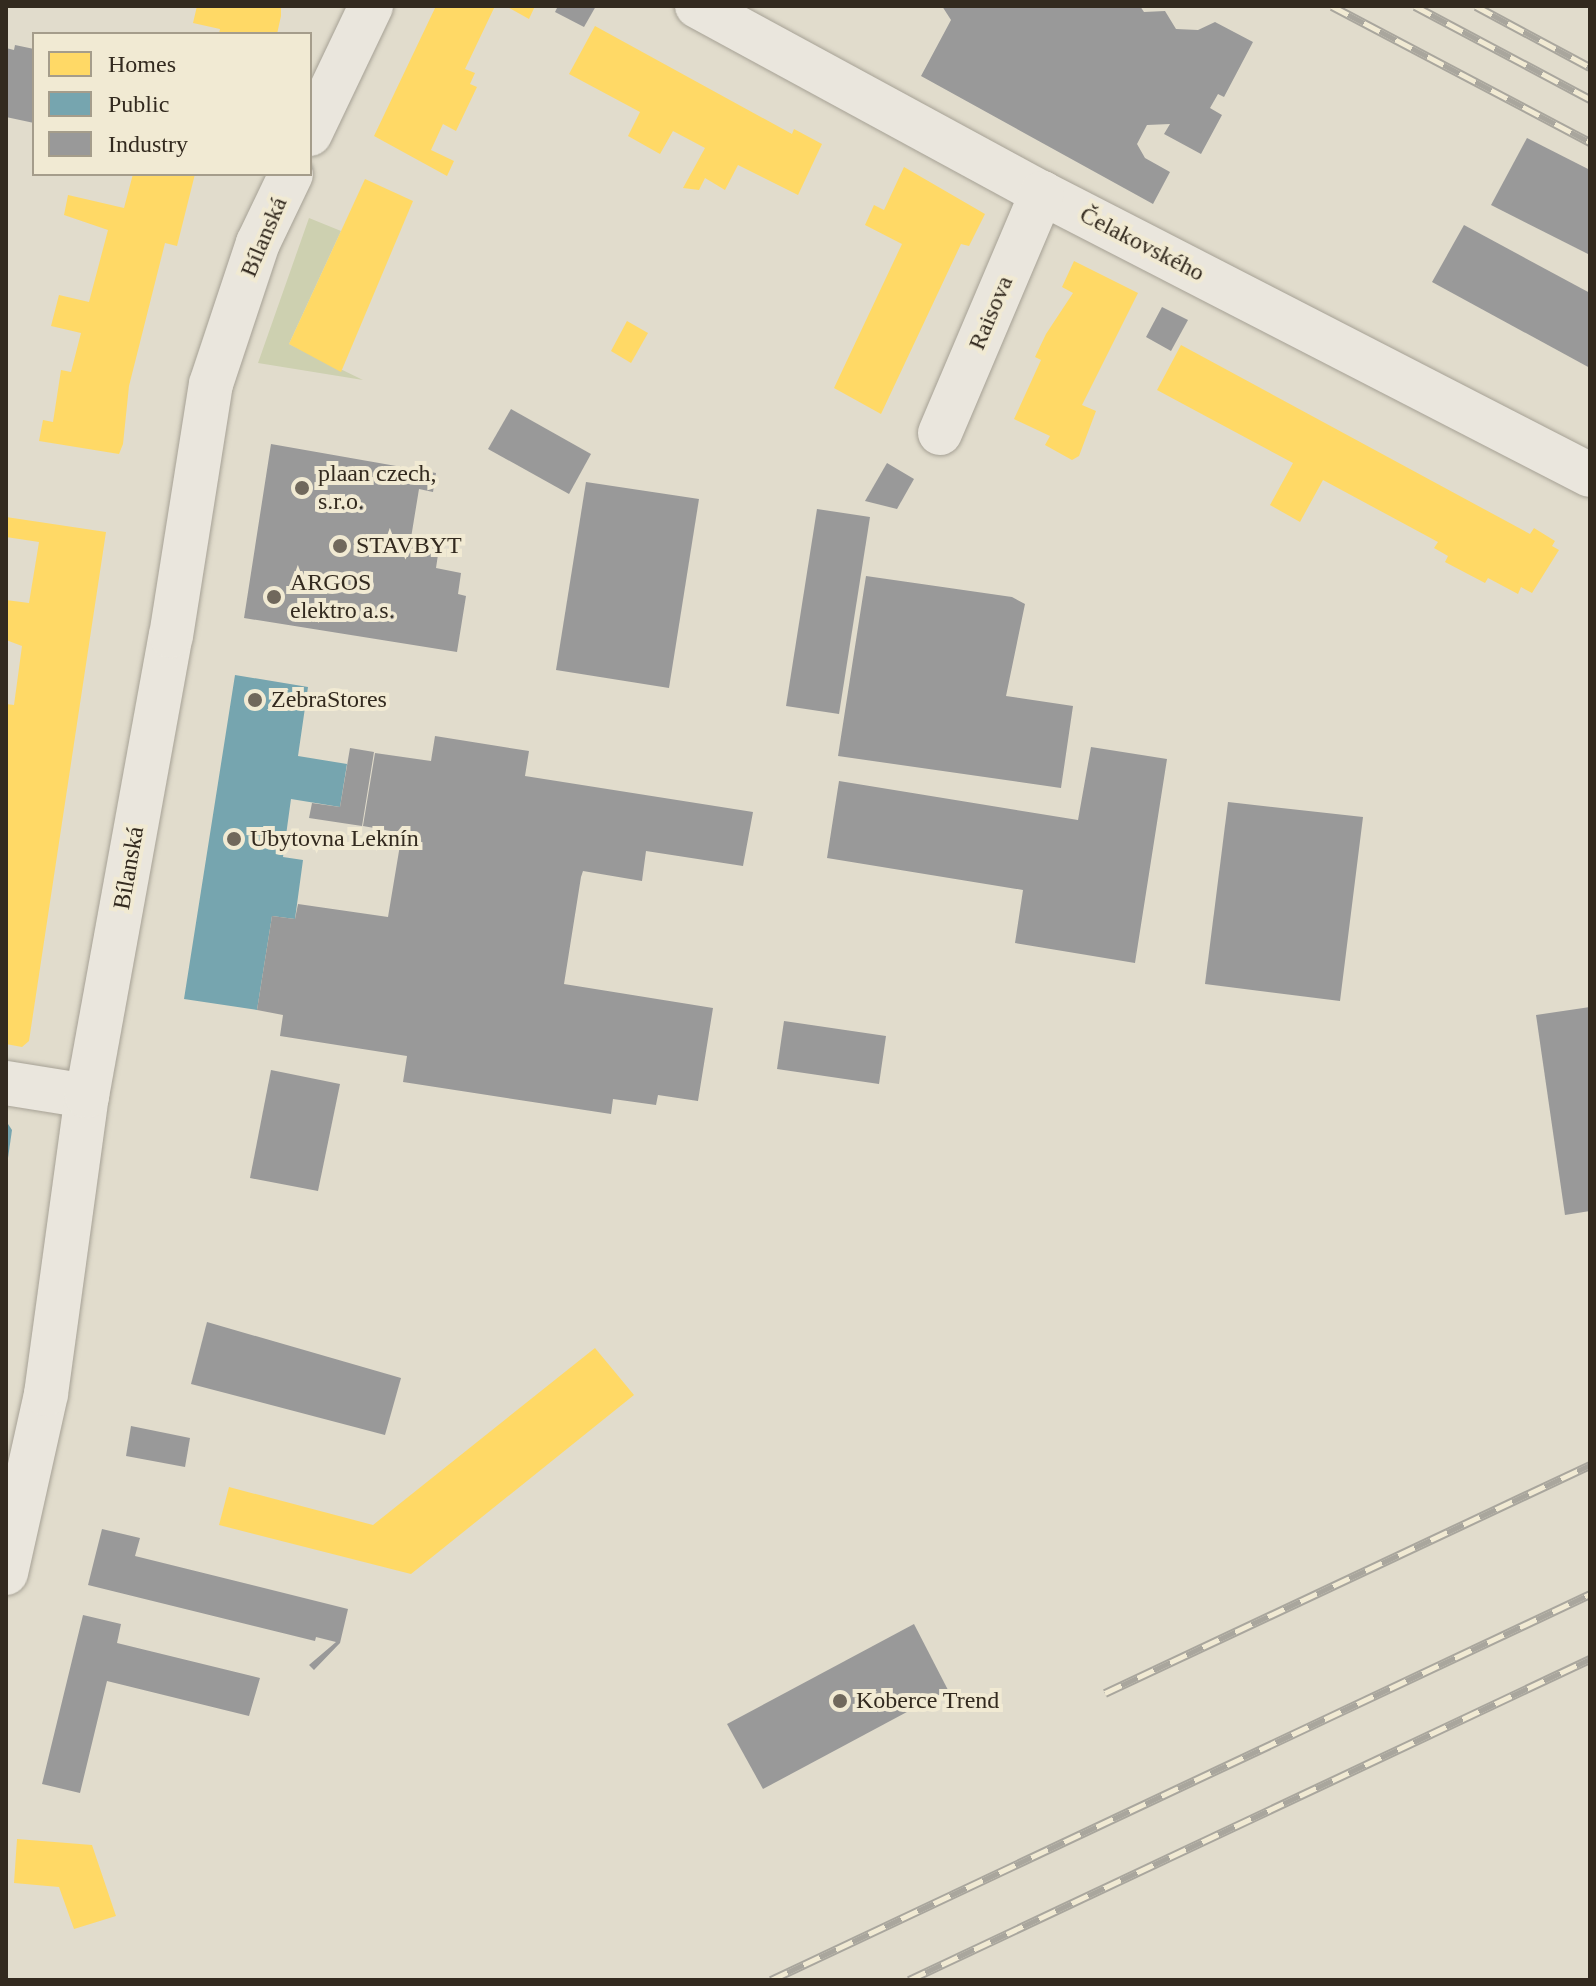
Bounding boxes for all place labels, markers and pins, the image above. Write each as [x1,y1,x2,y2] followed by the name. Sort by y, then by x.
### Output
[318,460,437,516] place label: plaan czech, s.r.o.
[293,479,311,497] marker: plaan czech, s.r.o.
[356,532,462,560] place label: STAVBYT
[331,537,349,555] marker: STAVBYT
[290,569,395,625] place label: ARGOS elektro a.s.
[265,588,283,606] marker: ARGOS elektro a.s.
[271,686,387,714] place label: ZebraStores
[246,691,264,709] marker: ZebraStores
[250,825,419,853] place label: Ubytovna Leknín
[225,830,243,848] marker: Ubytovna Leknín
[856,1687,1000,1715] place label: Koberce Trend
[831,1692,849,1710] marker: Koberce Trend

